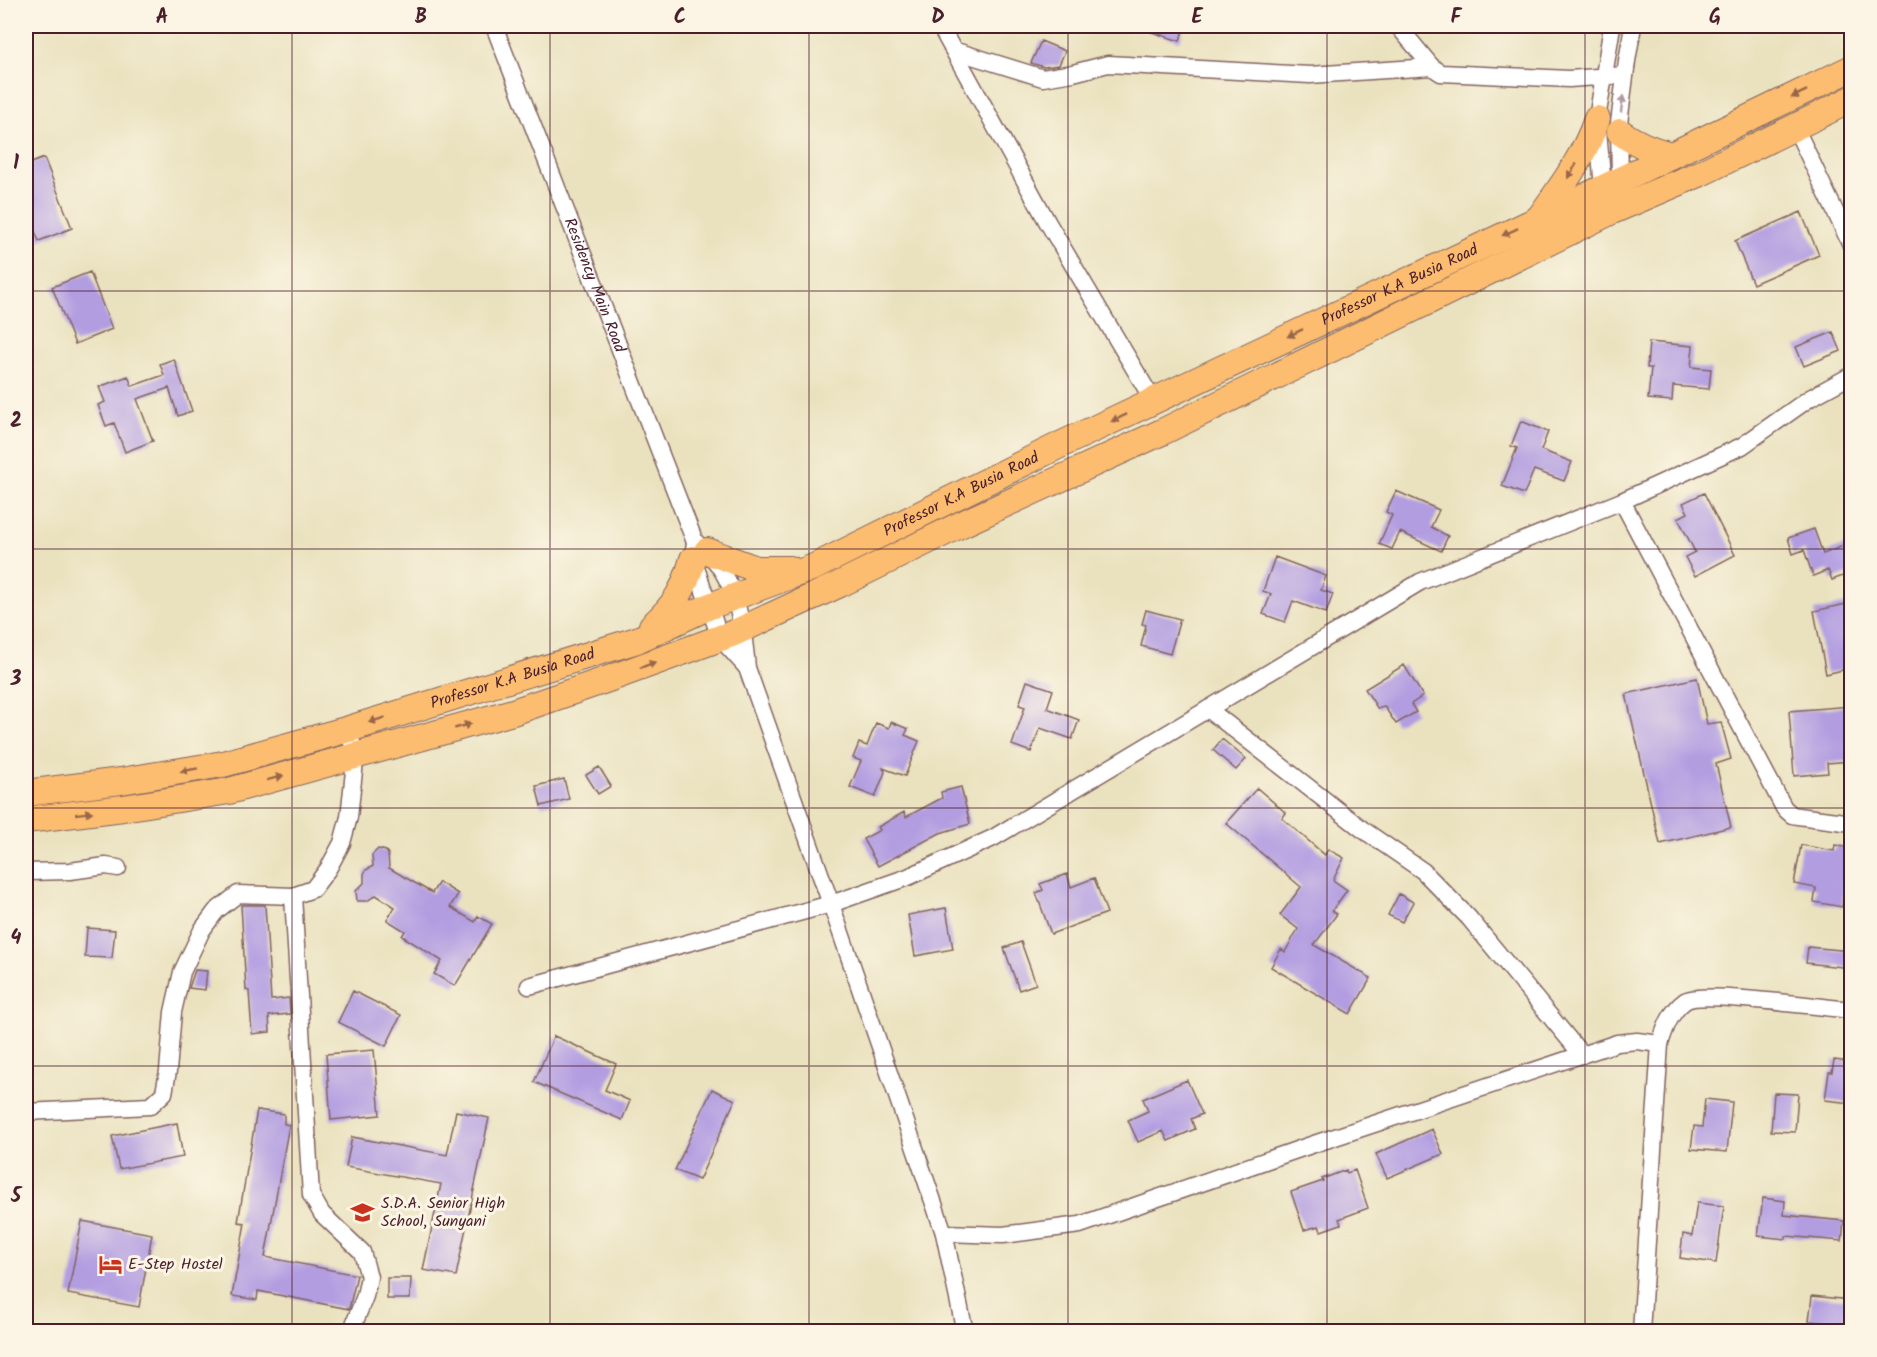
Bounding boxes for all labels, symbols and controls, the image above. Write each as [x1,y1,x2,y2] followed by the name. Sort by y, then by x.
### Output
[156,2,168,34] text: A
[415,2,427,34] text: B
[674,2,686,34] text: C
[931,2,945,34] text: D
[1191,2,1203,34] text: E
[1451,2,1463,34] text: F
[1709,2,1721,34] text: G
[1790,89,1807,98] one-way arrow
[1617,94,1626,113] one-way arrow
[13,148,19,180] text: 1
[1566,163,1577,179] one-way arrow
[557,214,633,357] street label: Residency Main Road
[1501,228,1518,237] one-way arrow
[1317,237,1483,333] street label: Professor K.A Busia Road
[1286,328,1304,338] one-way arrow
[10,406,22,438] text: 2
[1111,413,1128,422] one-way arrow
[879,444,1044,543] street label: Professor K.A Busia Road
[427,641,599,716] street label: Professor K.A Busia Road
[639,659,657,669] one-way arrow
[10,664,22,696] text: 3
[368,716,386,725] one-way arrow
[454,721,472,730] one-way arrow
[179,766,198,775] one-way arrow
[266,773,284,783] one-way arrow
[74,808,93,818] one-way arrow
[11,923,22,955] text: 4
[10,1181,23,1213] text: 5
[381,1191,505,1234] place label: S.D.A. Senior High School, Sunyani
[350,1199,376,1225] school or university icon: S.D.A. Senior High School, Sunyani
[97,1251,123,1277] hotel icon: E-Step Hostel
[128,1252,223,1277] place label: E-Step Hostel

